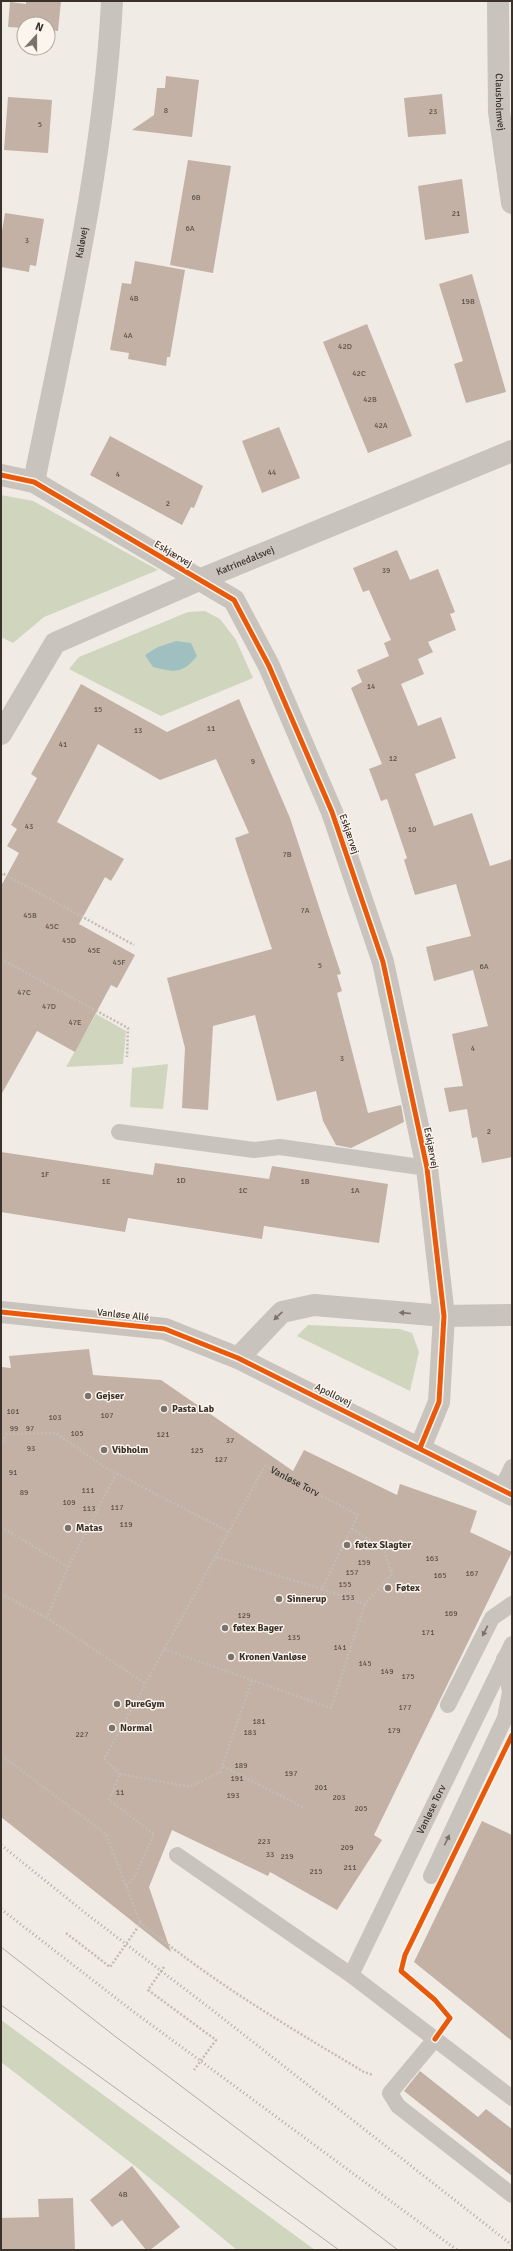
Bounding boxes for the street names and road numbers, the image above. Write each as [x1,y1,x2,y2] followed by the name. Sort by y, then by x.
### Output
[493,73,508,132] street label: Clausholmvej
[73,226,91,259] street label: Kaløvej
[152,538,194,570] street label: Eskjærvej
[215,544,276,578] street label: Katrinedalsvej
[337,812,362,856] street label: Eskjærvej
[421,1126,441,1170] street label: Eskjærvej
[96,1306,150,1324] street label: Vanløse Allé
[313,1381,354,1409] street label: Apollovej
[268,1464,322,1500] street label: Vanløse Torv
[414,1782,449,1836] street label: Vanløse Torv

